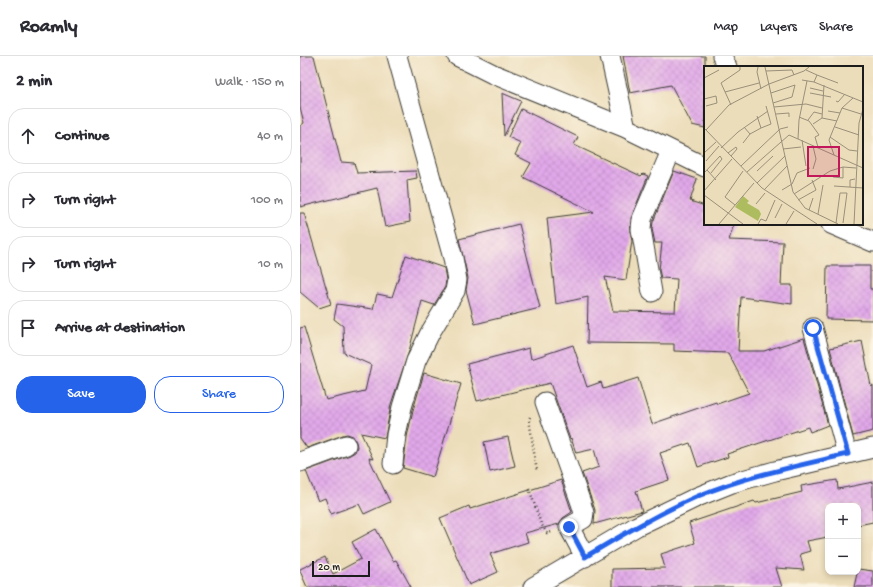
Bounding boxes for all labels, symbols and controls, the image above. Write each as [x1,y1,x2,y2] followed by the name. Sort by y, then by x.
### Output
[20,16,77,39] text: Roamly
[714,19,738,36] text: Map
[760,19,797,36] text: Layers
[819,19,853,36] text: Share
[704,66,863,225] inset map
[16,72,52,92] text: 2 min
[215,75,284,90] text: Walk · 150 m
[17,125,39,147] icon: ahead
[55,127,109,145] text: Continue
[257,129,283,144] text: 40 m
[17,189,39,211] icon: right
[55,191,115,209] text: Turn right
[251,193,283,208] text: 100 m
[17,253,39,275] icon: right
[55,255,115,273] text: Turn right
[258,257,283,272] text: 10 m
[17,317,39,339] icon: arrive
[55,319,185,337] text: Arrive at destination
[804,319,822,337] route start
[16,376,146,413] button: Save
[154,376,284,413] button: Share
[825,503,861,575] map controls
[825,503,861,539] button: +
[560,518,578,536] route end
[825,539,861,575] button: −
[312,559,370,578] scale bar
[318,562,340,574] text: 20 m

